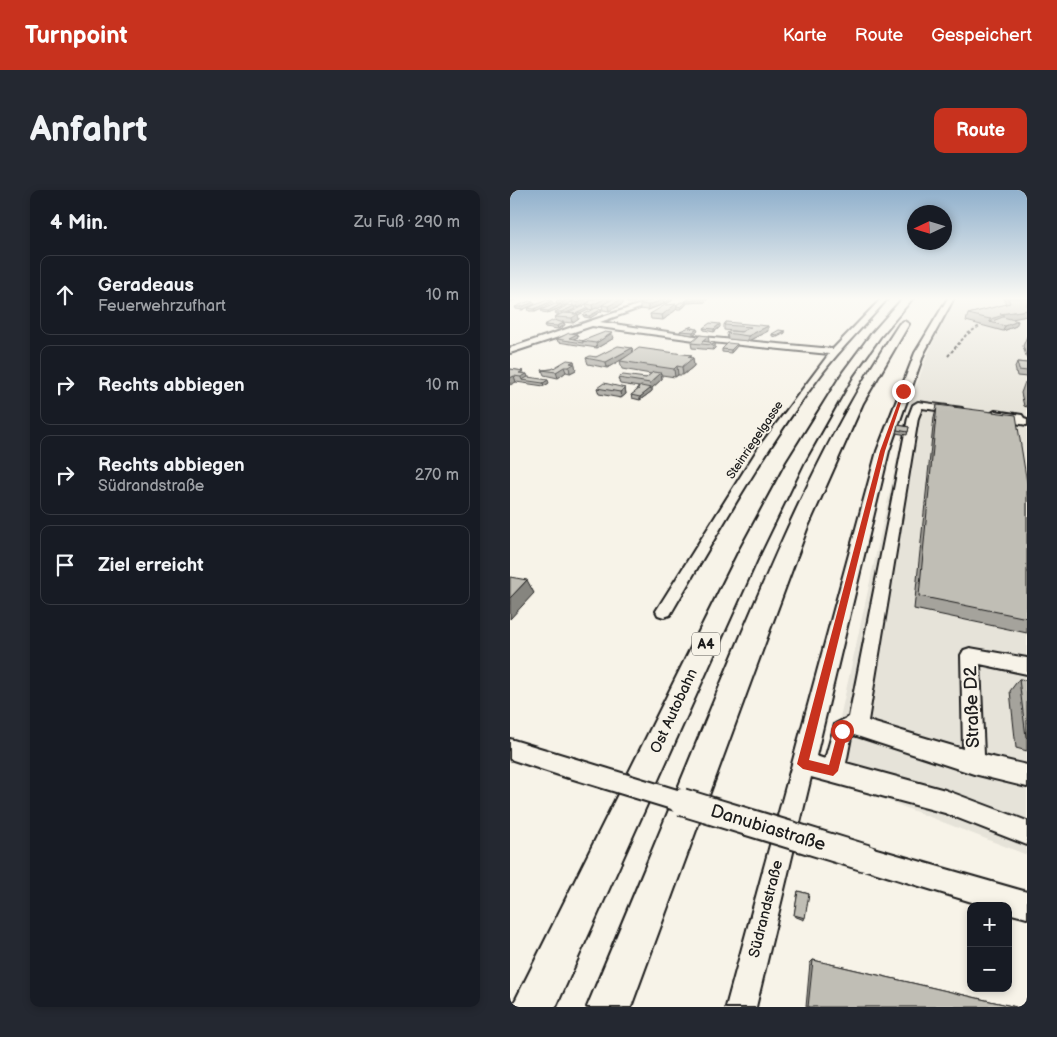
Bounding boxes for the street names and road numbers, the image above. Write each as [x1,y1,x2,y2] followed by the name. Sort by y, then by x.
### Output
[723,398,787,482] street label: Steinriegelgasse
[692,632,720,656] road number: A4
[960,665,984,748] street label: Straße D2
[646,666,702,756] street label: Ost Autobahn
[708,801,828,856] street label: Danubiastraße
[745,858,787,960] street label: Südrandstraße

